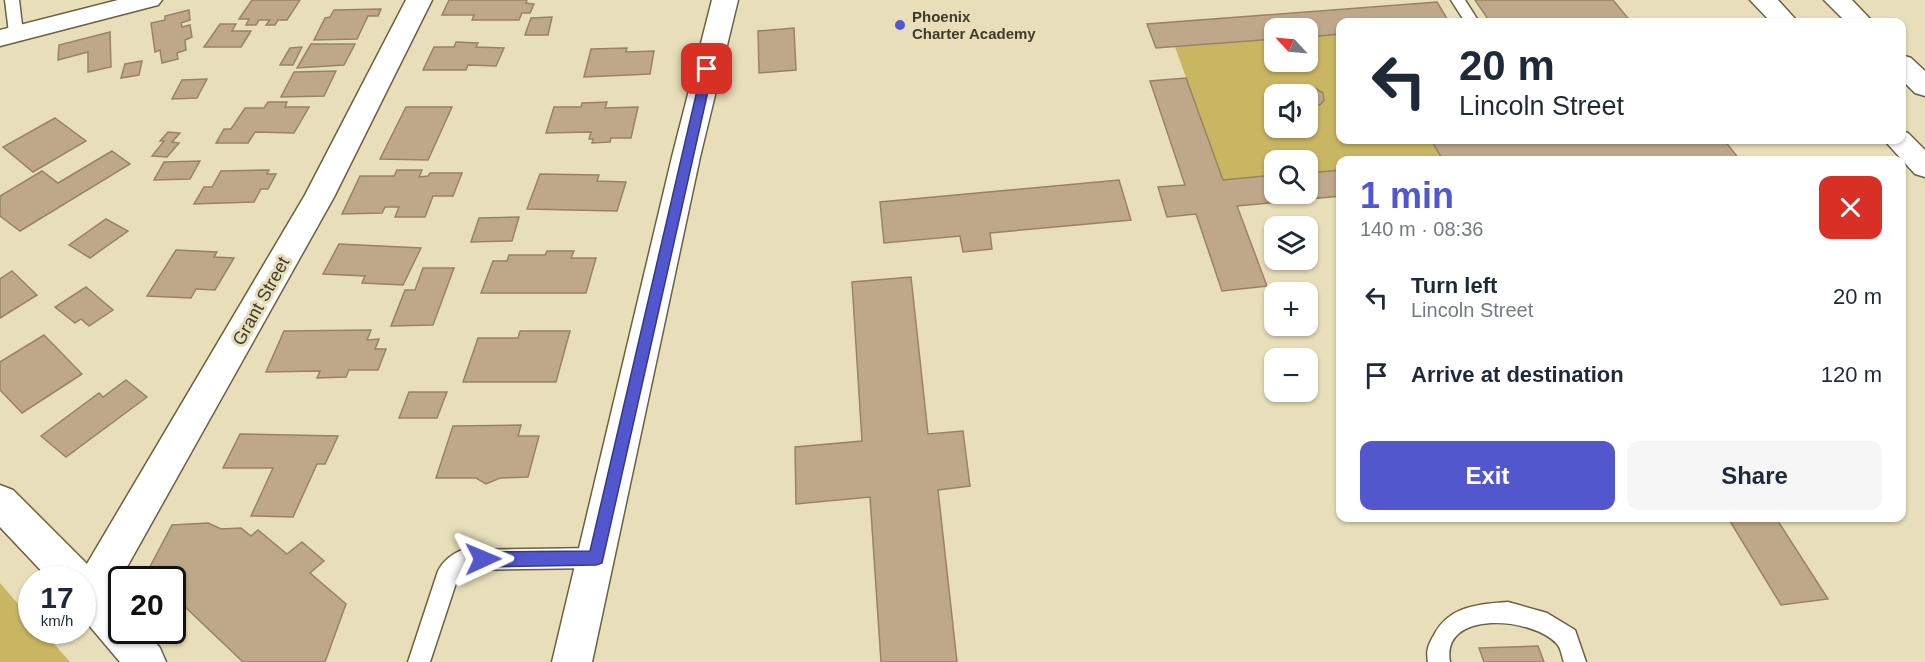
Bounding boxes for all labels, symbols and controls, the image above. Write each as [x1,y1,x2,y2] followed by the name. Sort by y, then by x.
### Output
[912,8,1036,42] place label: Phoenix Charter Academy
[893,18,907,32] marker: Phoenix Charter Academy
[1264,18,1318,72] north arrow
[1264,18,1318,402] map controls
[1360,42,1438,120] icon: left
[1459,42,1555,89] text: 20 m
[681,43,732,94] pin
[690,52,723,85] icon: arrive
[1264,84,1318,138] button: sound
[1459,91,1624,121] text: Lincoln Street
[1264,150,1318,204] button: search
[1360,175,1454,216] text: 1 min
[1819,176,1882,239] button: close
[1264,216,1318,270] button: layers
[1360,218,1483,240] text: 140 m · 08:36
[228,253,294,349] street label: Grant Street
[1411,273,1497,298] text: Turn left
[1360,281,1393,314] icon: left
[1264,282,1318,336] button: +
[1833,284,1882,309] text: 20 m
[1411,299,1533,321] text: Lincoln Street
[1264,348,1318,402] button: −
[1360,359,1393,392] icon: arrive
[1411,362,1624,387] text: Arrive at destination
[1821,362,1882,387] text: 120 m
[1360,441,1615,510] button: Exit
[1627,441,1882,510] button: Share
[451,527,515,591] position arrow
[108,566,186,644] speed limit sign: 20
[40,581,74,614] text: 17
[41,612,73,629] text: km/h

